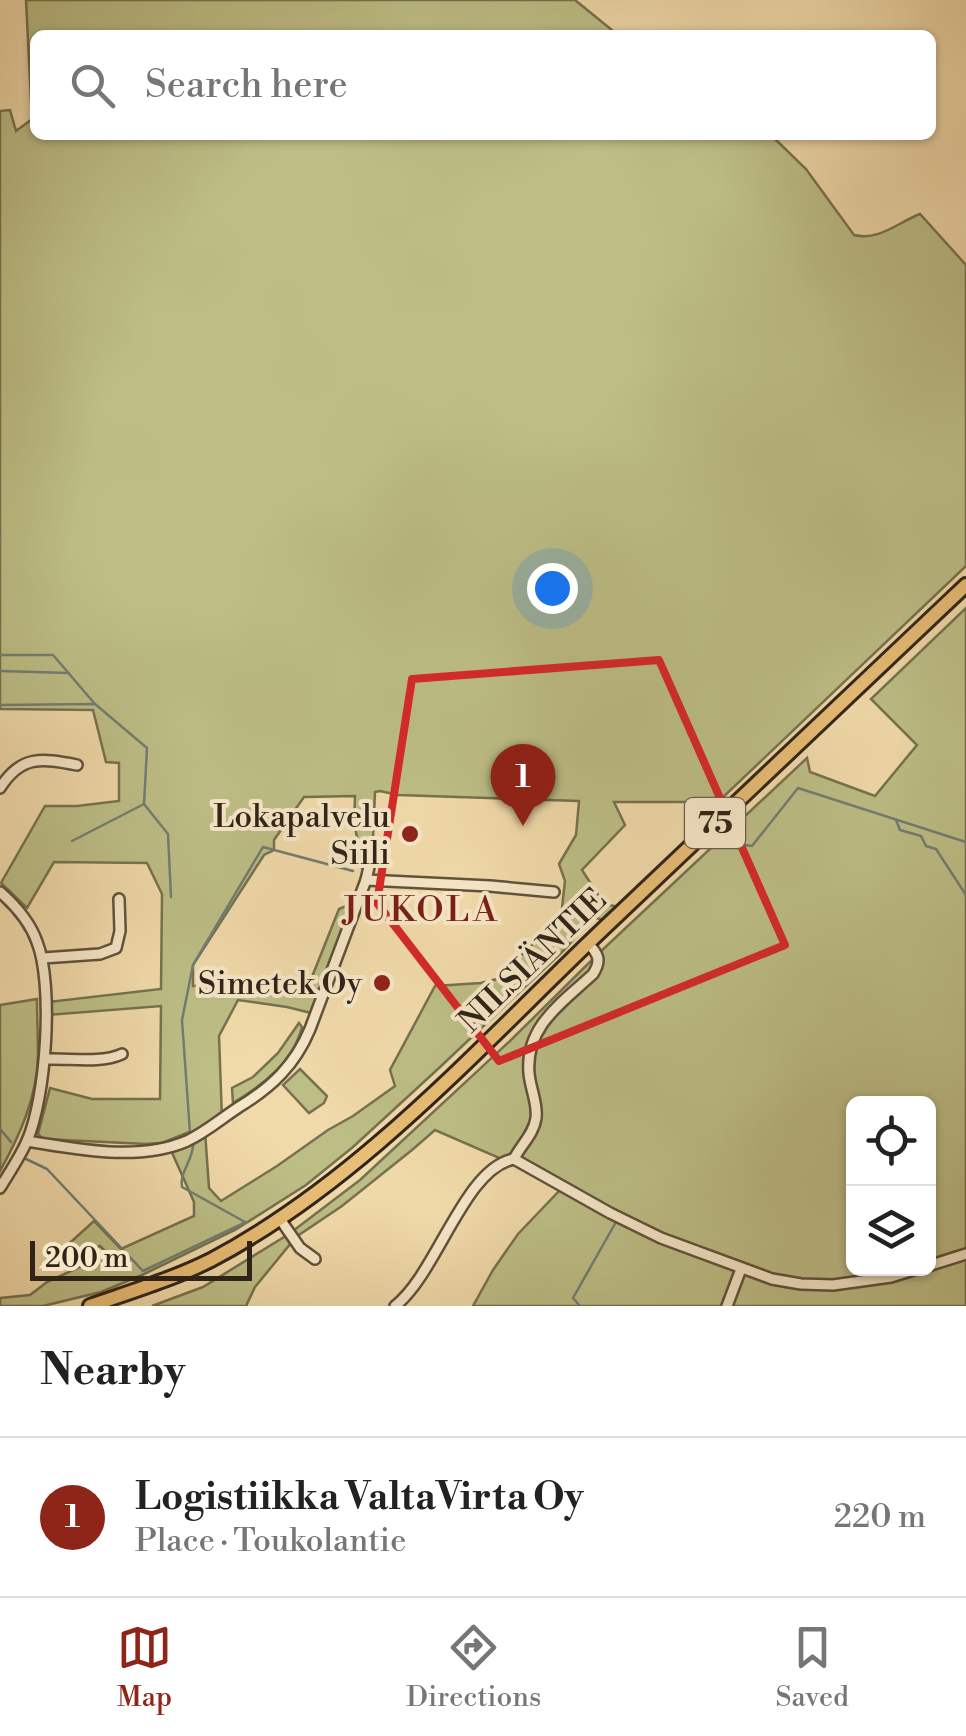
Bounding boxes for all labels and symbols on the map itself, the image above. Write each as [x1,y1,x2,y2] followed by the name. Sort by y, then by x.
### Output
[527,563,578,614] your location
[490,744,556,826] pin: 1
[213,797,390,874] place label: Lokapalvelu Siili
[685,798,745,848] road number: 75
[399,823,421,845] marker: Lokapalvelu Siili
[450,880,615,1041] street label: NILSIÄNTIE
[341,889,499,932] district label: JUKOLA
[198,964,362,1004] place label: Simetek Oy
[371,972,393,994] marker: Simetek Oy
[30,1236,252,1280] scale bar

